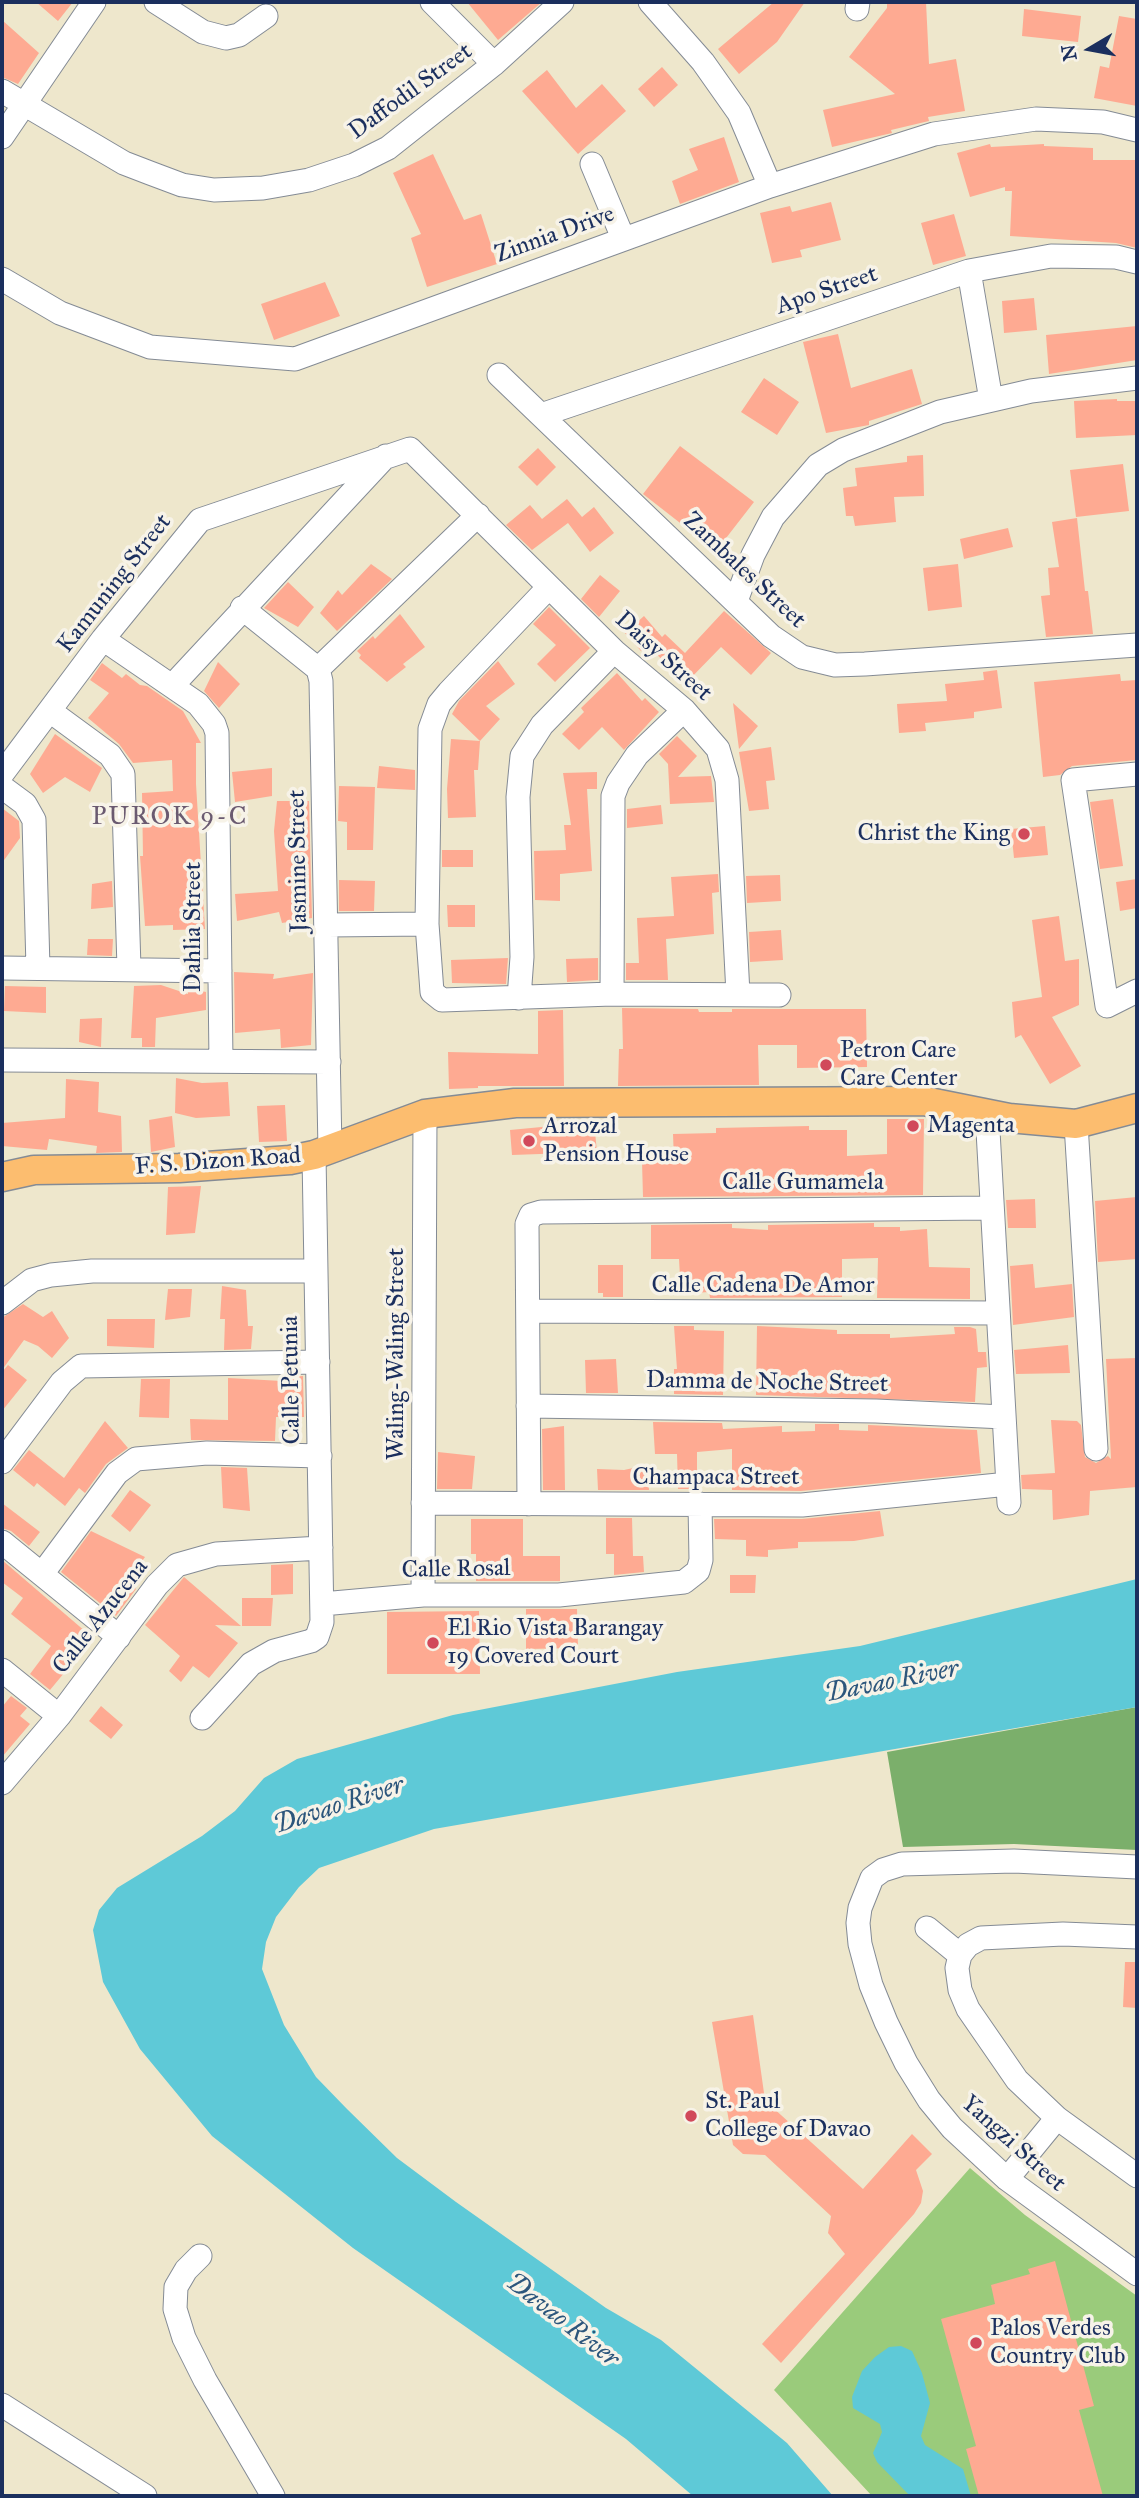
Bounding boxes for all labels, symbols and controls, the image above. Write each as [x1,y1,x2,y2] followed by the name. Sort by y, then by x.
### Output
[1055,14,1125,84] north arrow
[344,38,478,146] street label: Daffodil Street
[1056,43,1082,63] text: N
[491,200,619,270] street label: Zinnia Drive
[773,260,881,322] street label: Apo Street
[677,507,811,635] street label: Zambales Street
[52,509,178,659] street label: Kamuning Street
[609,606,717,708] street label: Daisy Street
[283,789,315,933] street label: Jasmine Street
[93,802,247,834] district label: PUROK 9-C
[858,820,1010,848] place label: Christ the King
[1016,826,1032,842] marker: Christ the King
[180,862,208,992] street label: Dahlia Street
[840,1037,957,1093] place label: Petron Care Care Center
[818,1057,834,1073] marker: Petron Care Care Center
[927,1112,1015,1140] place label: Magenta
[543,1113,689,1169] place label: Arrozal Pension House
[905,1118,921,1134] marker: Magenta
[521,1133,537,1149] marker: Arrozal Pension House
[134,1142,302,1182] street label: F. S. Dizon Road
[722,1169,884,1197] street label: Calle Gumamela
[383,1248,411,1460] street label: Waling-Waling Street
[652,1272,874,1300] street label: Calle Cadena De Amor
[276,1315,308,1445] street label: Calle Petunia
[646,1366,888,1400] street label: Damma de Noche Street
[632,1464,800,1492] street label: Champaca Street
[47,1554,155,1680] street label: Calle Azucena
[401,1555,511,1585] street label: Calle Rosal
[447,1615,663,1671] place label: El Rio Vista Barangay 19 Covered Court
[425,1635,441,1651] marker: El Rio Vista Barangay 19 Covered Court
[823,1654,961,1710] water label: Davao River
[270,1770,408,1842] water label: Davao River
[705,2088,871,2144] place label: St. Paul College of Davao
[955,2090,1071,2198] street label: Yangzi Street
[683,2108,699,2124] marker: St. Paul College of Davao
[499,2267,625,2375] water label: Davao River
[990,2315,1125,2371] place label: Palos Verdes Country Club
[968,2335,984,2351] marker: Palos Verdes Country Club

